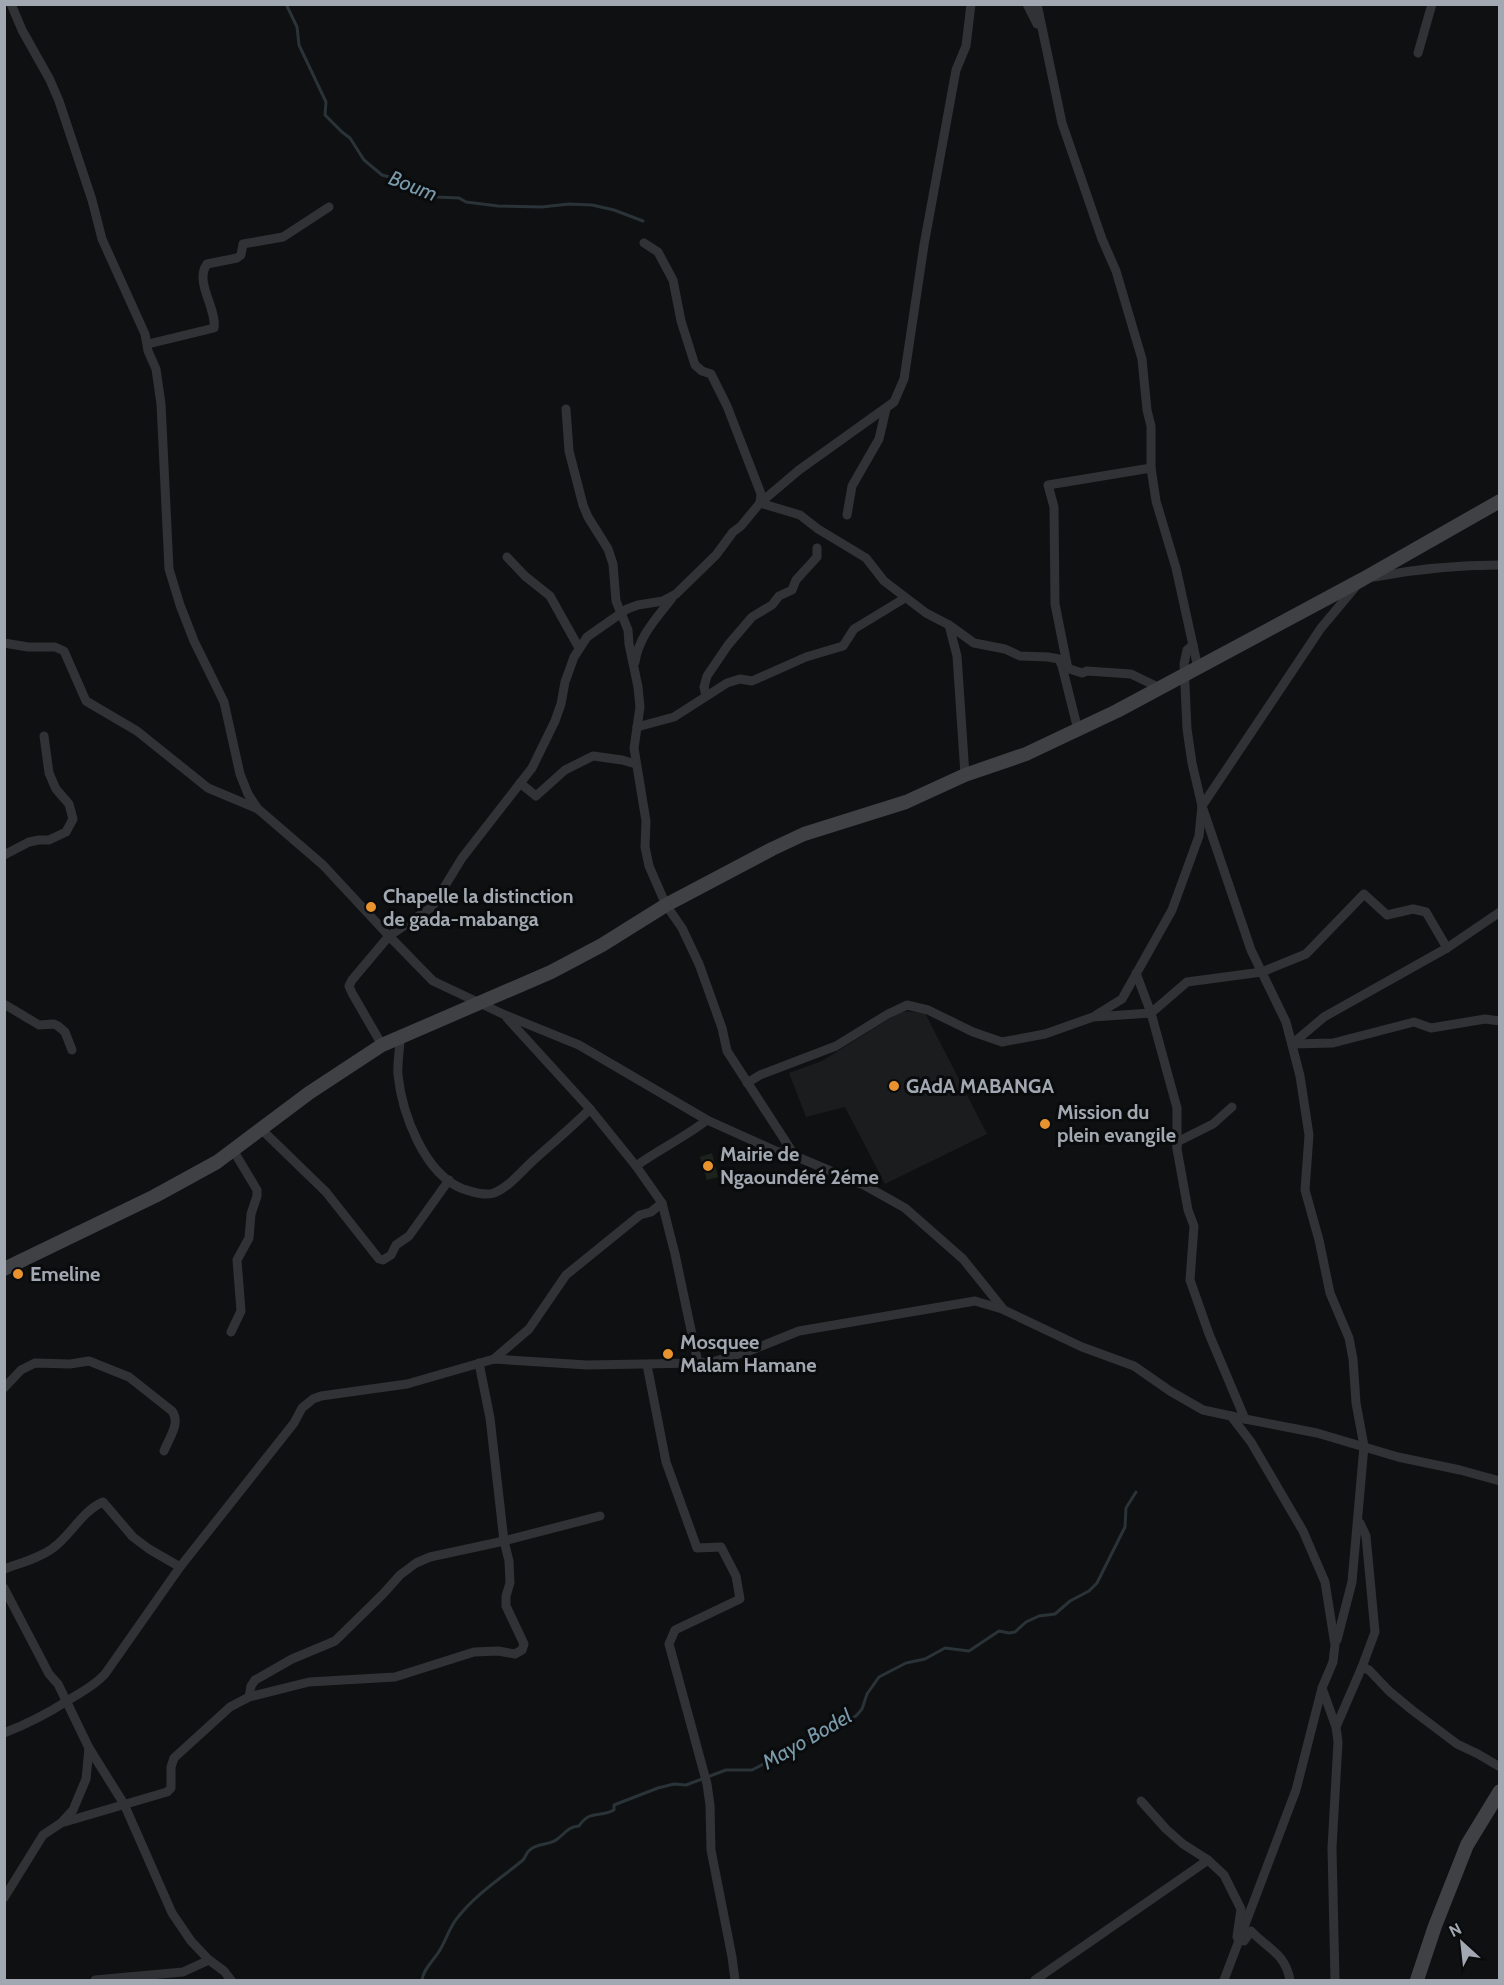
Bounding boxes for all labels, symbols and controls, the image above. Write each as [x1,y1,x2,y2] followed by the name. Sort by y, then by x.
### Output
[385,165,441,206] water label: Boum
[383,884,573,931] place label: Chapelle la distinction de gada-mabanga
[364,900,378,914] marker: Chapelle la distinction de gada-mabanga
[906,1074,1054,1098] place label: GAdA MABANGA
[887,1079,901,1093] marker: GAdA MABANGA
[1057,1100,1176,1147] place label: Mission du plein evangile
[1038,1117,1052,1131] marker: Mission du plein evangile
[720,1142,879,1189] place label: Mairie de Ngaoundéré 2éme
[701,1159,715,1173] marker: Mairie de Ngaoundéré 2éme
[30,1262,100,1286] place label: Emeline
[11,1267,25,1281] marker: Emeline
[680,1330,817,1377] place label: Mosquee Malam Hamane
[661,1347,675,1361] marker: Mosquee Malam Hamane
[757,1703,856,1775] water label: Mayo Bodel
[1432,1913,1492,1973] north arrow
[1446,1919,1465,1941] text: N

